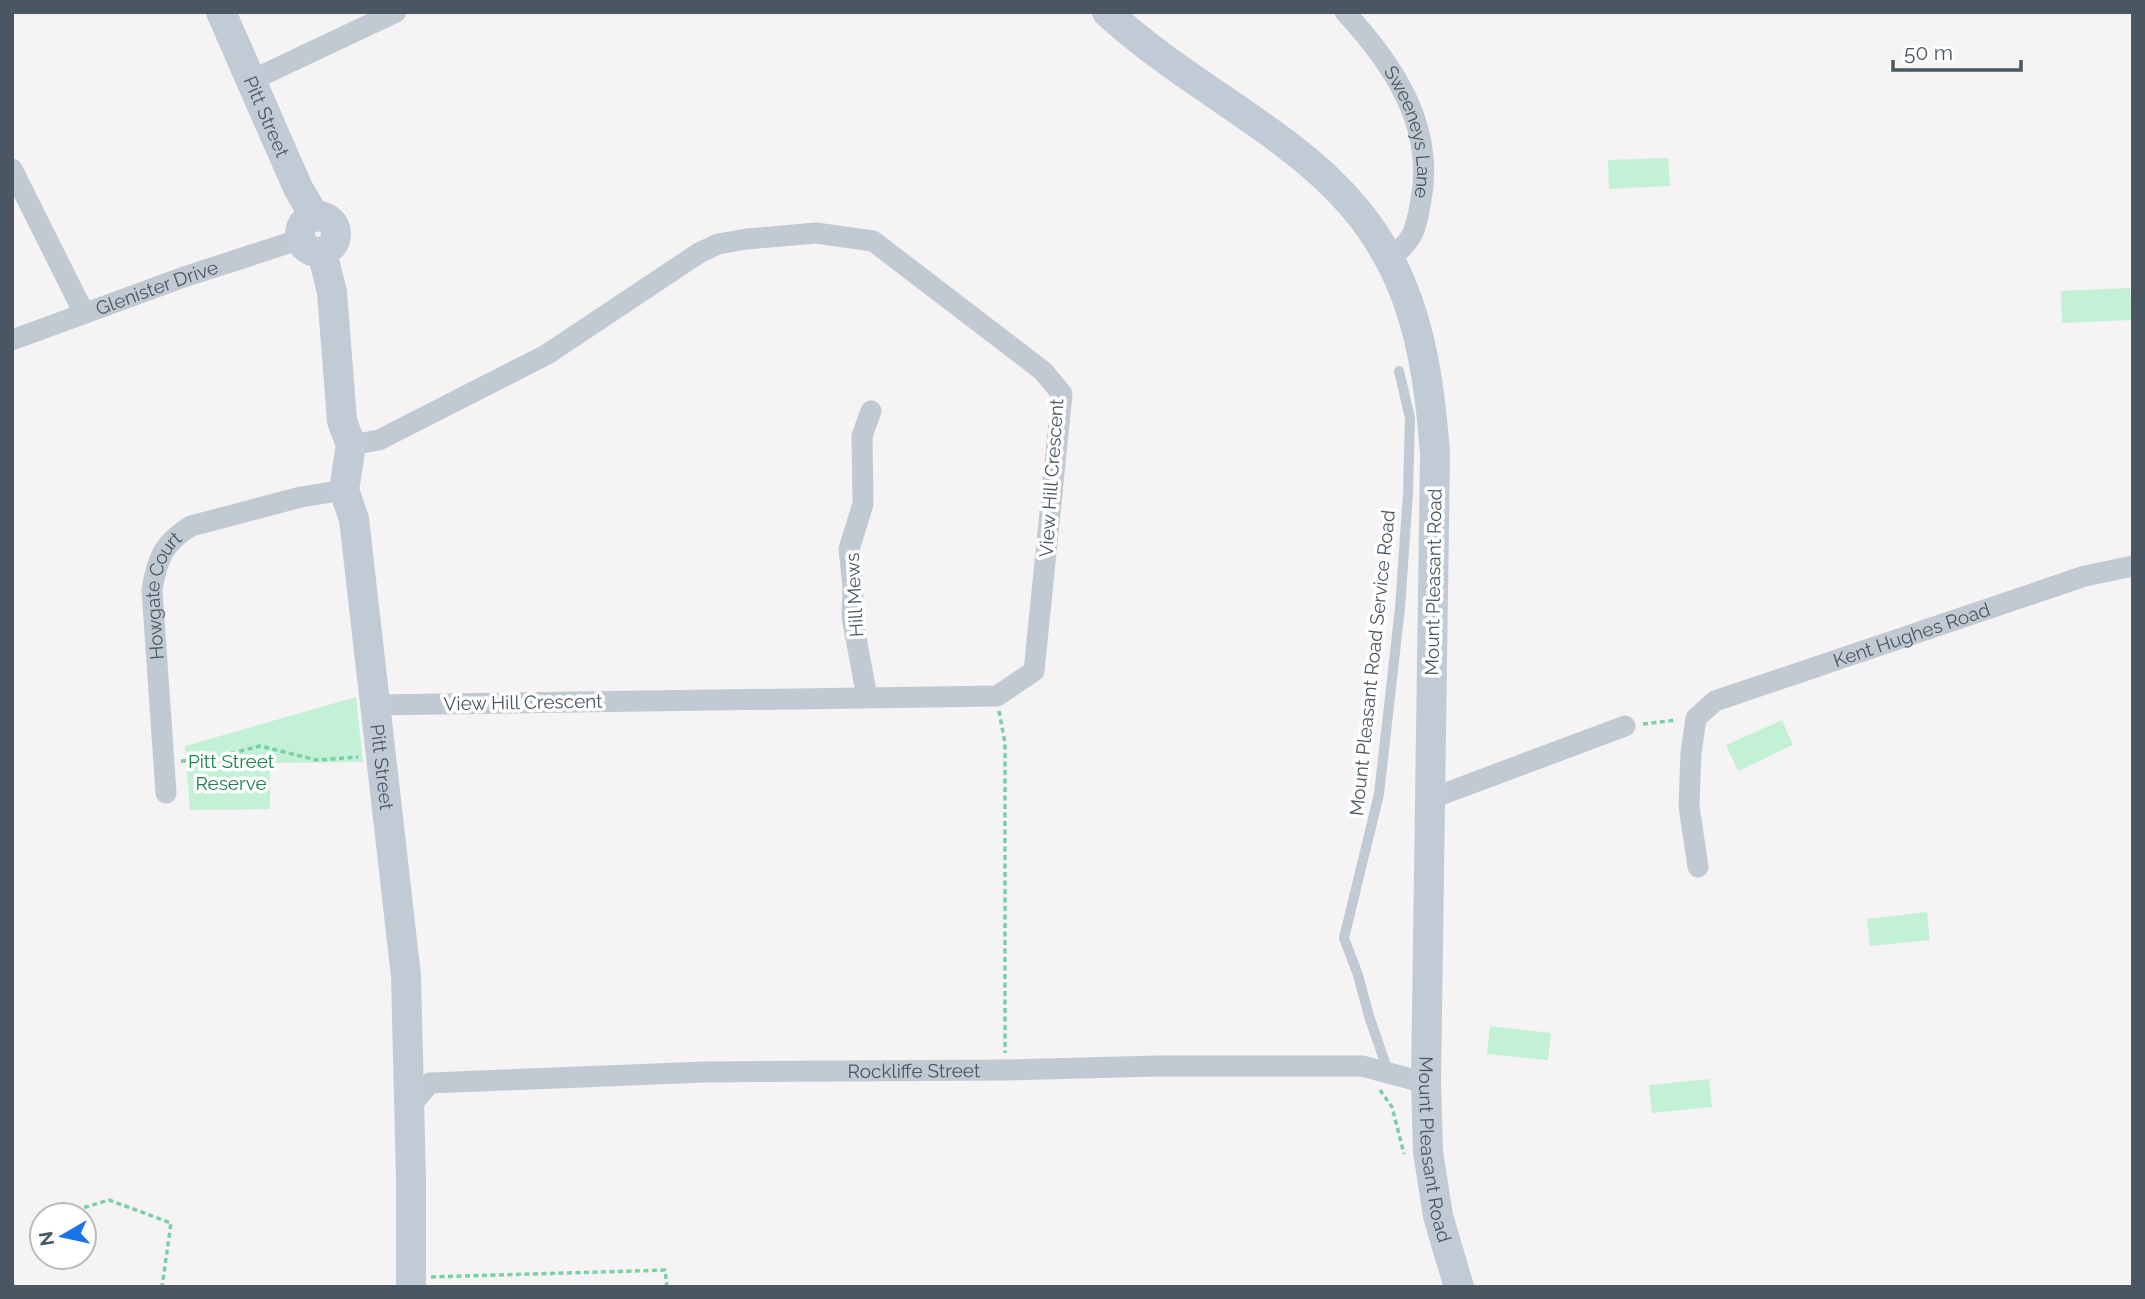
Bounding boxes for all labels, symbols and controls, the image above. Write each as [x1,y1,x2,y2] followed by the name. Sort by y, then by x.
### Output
[1893,28,2021,72] scale bar
[1904,40,1953,65] text: 50 m
[1380,61,1435,200] street label: Sweeneys Lane
[239,72,294,161] street label: Pitt Street
[93,256,221,319] street label: Glenister Drive
[1034,397,1068,558] street label: View Hill Crescent
[1420,488,1446,676] street label: Mount Pleasant Road
[1345,509,1399,817] street label: Mount Pleasant Road Service Road
[141,526,186,661] street label: Howgate Court
[841,552,867,638] street label: Hill Mews
[1830,598,1993,671] street label: Kent Hughes Road
[443,690,603,714] street label: View Hill Crescent
[366,723,398,812] street label: Pitt Street
[188,750,275,794] park label: Pitt Street Reserve
[1415,1056,1456,1245] street label: Mount Pleasant Road
[847,1059,981,1082] street label: Rockliffe Street
[28,1201,98,1271] north arrow
[34,1230,58,1248] text: N

